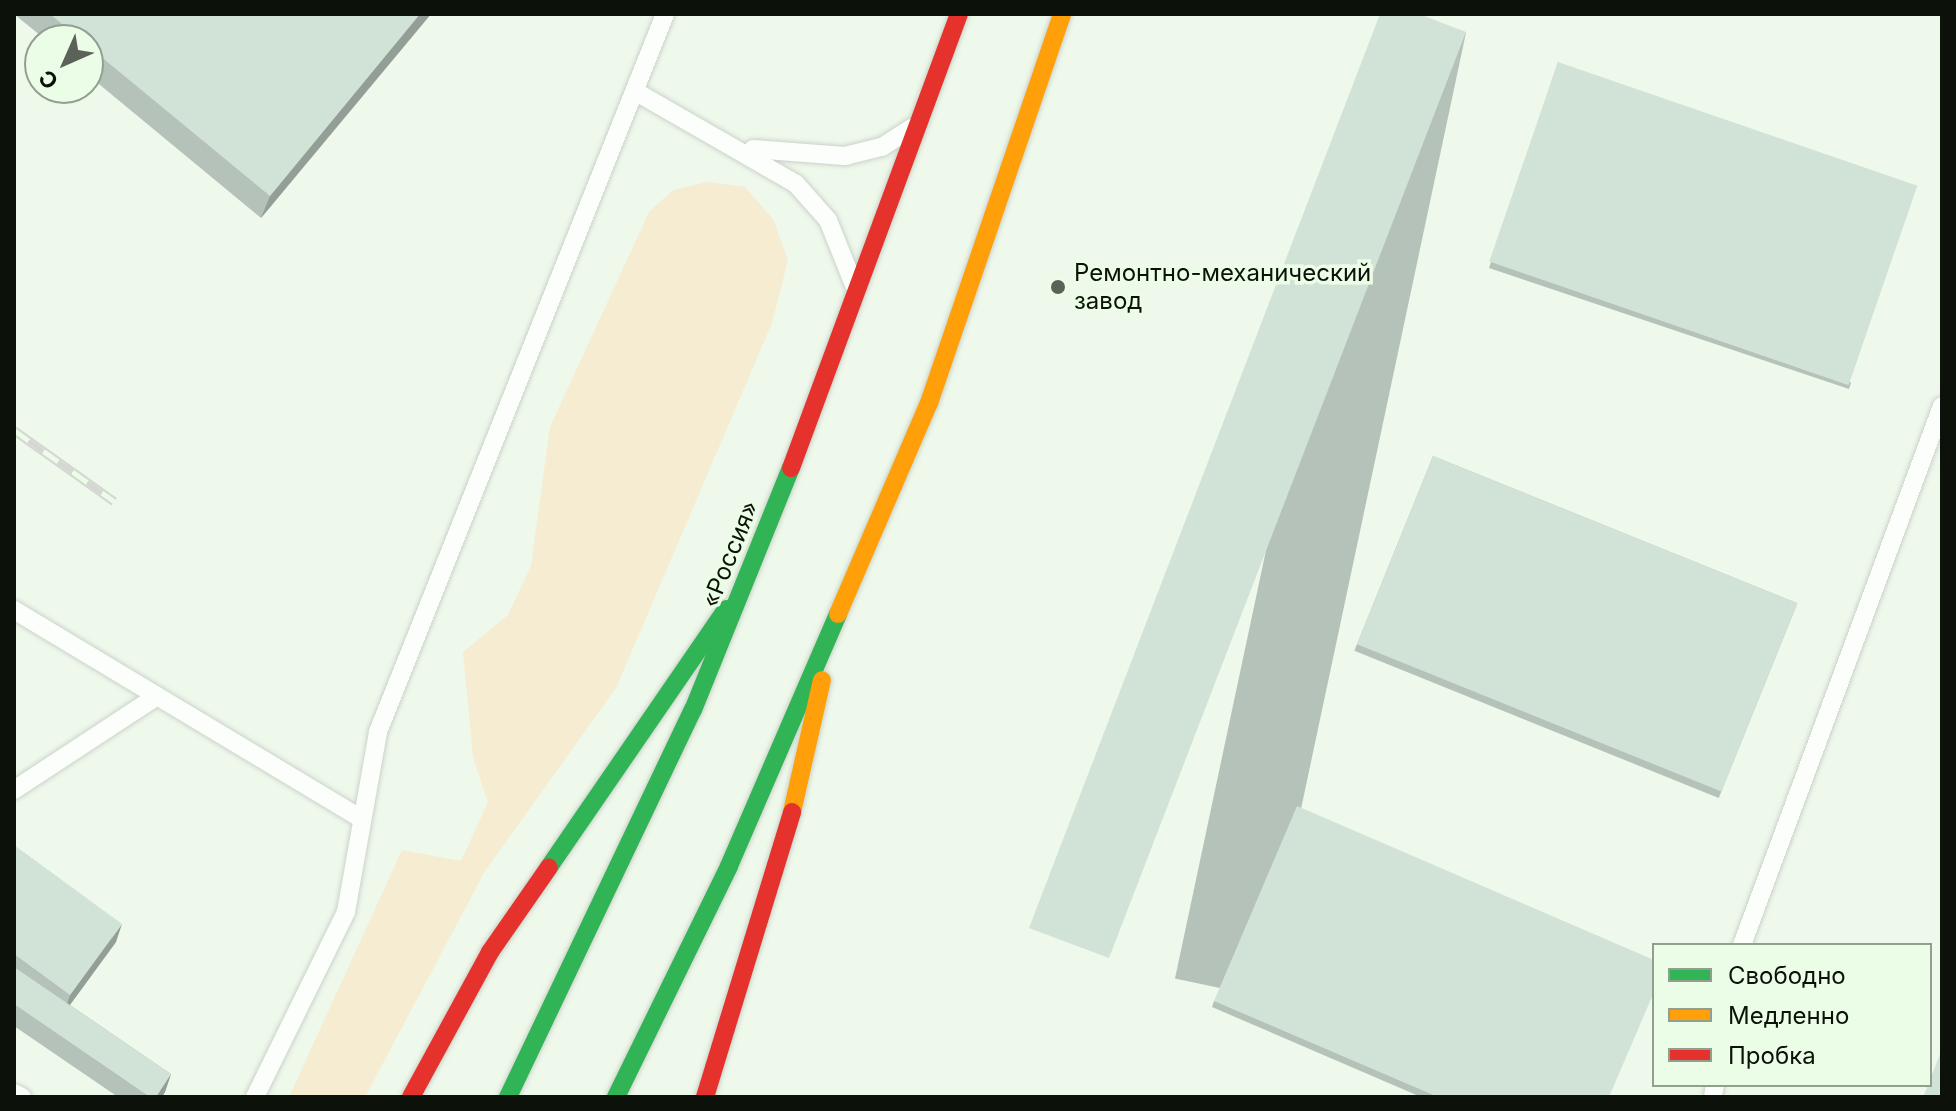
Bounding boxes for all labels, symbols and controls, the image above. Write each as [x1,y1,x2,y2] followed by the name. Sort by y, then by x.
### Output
[24,24,104,104] north arrow
[33,65,63,95] text: С
[1074,259,1371,315] place label: Ремонтно-механический завод
[1049,278,1067,296] marker: Ремонтно-механический завод
[696,496,764,612] street label: «Россия»
[1652,943,1932,1087] legend
[1728,961,1846,990] text: Свободно
[1728,1001,1849,1030] text: Медленно
[1728,1041,1816,1070] text: Пробка

